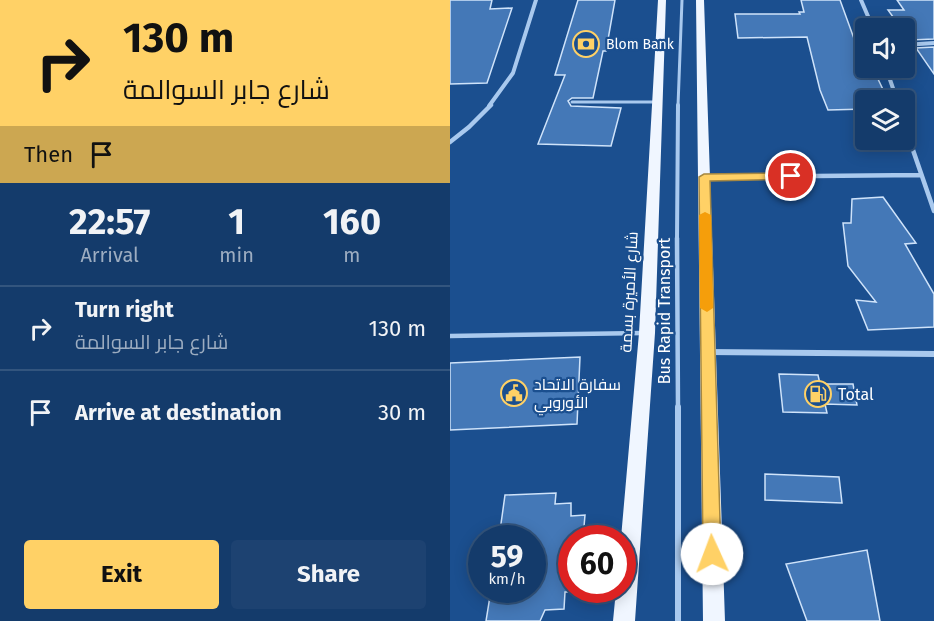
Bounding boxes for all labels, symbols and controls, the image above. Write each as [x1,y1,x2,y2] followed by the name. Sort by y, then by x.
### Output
[123,13,234,63] text: 130 m
[855,18,915,150] map controls
[855,18,915,78] button: sound
[24,24,102,102] icon: right
[571,29,601,59] bank icon: Blom Bank
[606,36,675,53] place label: Blom Bank
[123,74,330,106] text: شارع جابر السوالمة
[855,90,915,150] button: layers
[85,138,118,171] icon: arrive
[24,141,73,168] text: Then
[765,150,816,201] pin
[774,159,807,192] icon: arrive
[69,200,150,244] text: 22:57
[228,200,245,244] text: 1
[323,200,381,244] text: 160
[616,231,644,353] street label: شارع الأميرة بسمة
[655,237,674,384] street label: Bus Rapid Transport
[80,243,139,267] text: Arrival
[219,243,254,267] text: min
[343,243,361,267] text: m
[75,296,174,323] text: Turn right
[24,312,57,345] icon: right
[369,315,426,342] text: 130 m
[75,330,228,354] text: شارع جابر السوالمة
[534,375,621,416] place label: سفارة الاتحاد الأوروبي
[499,378,529,408] public building icon: سفارة الاتحاد الأوروبي
[803,379,833,409] fuel station icon: Total
[838,385,874,404] place label: Total
[24,396,57,429] icon: arrive
[75,399,282,426] text: Arrive at destination
[378,399,426,426] text: 30 m
[680,522,744,586] position arrow
[558,525,636,603] speed limit sign: 60
[491,539,523,575] text: 59
[24,540,219,609] button: Exit
[231,540,426,609] button: Share
[488,570,526,588] text: km/h

